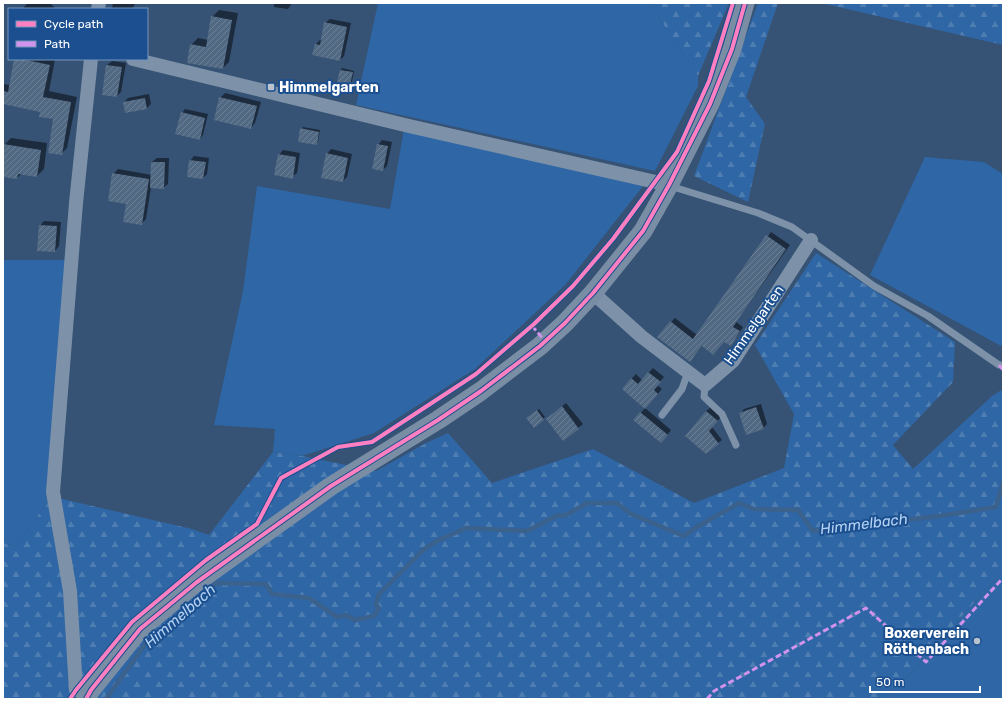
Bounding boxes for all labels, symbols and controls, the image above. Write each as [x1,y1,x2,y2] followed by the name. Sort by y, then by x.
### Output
[8,8,148,60] legend
[44,17,103,31] text: Cycle path
[44,37,70,51] text: Path
[279,79,379,96] place label: Himmelgarten
[266,82,276,92] marker: Himmelgarten
[720,282,788,368] street label: Himmelgarten
[819,510,909,538] water label: Himmelbach
[141,580,219,652] water label: Himmelbach
[883,625,969,658] place label: Boxerverein Röthenbach
[972,636,982,646] marker: Boxerverein Röthenbach
[870,668,980,694] scale bar
[876,675,904,689] text: 50 m

